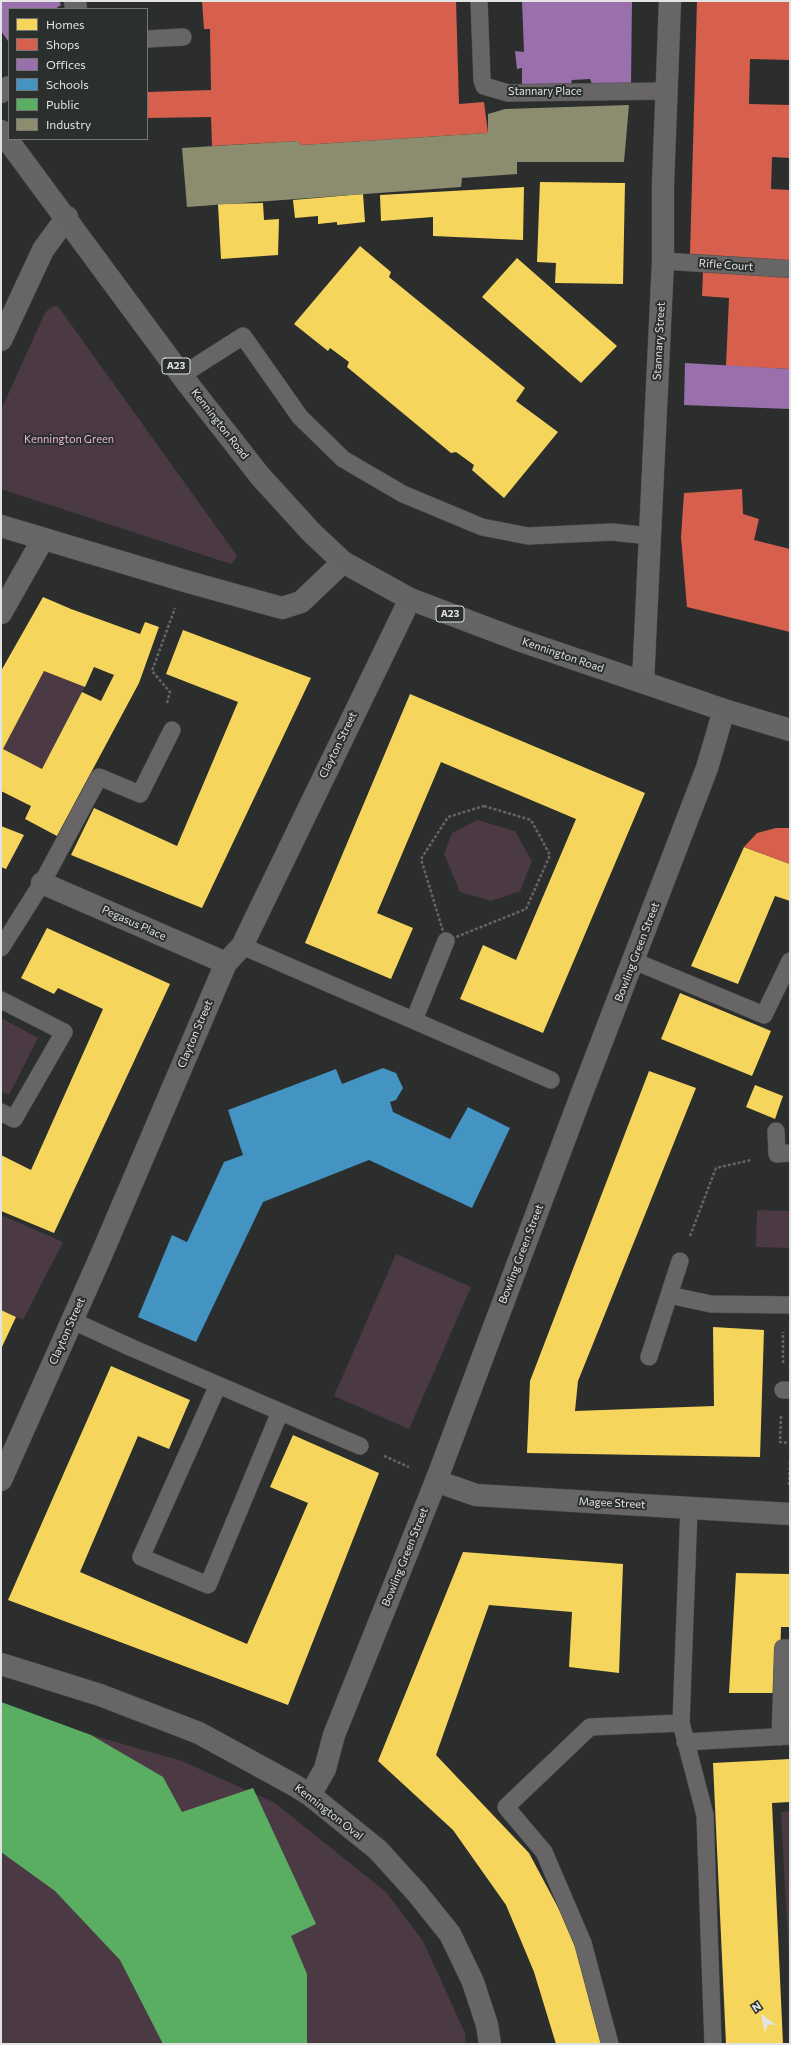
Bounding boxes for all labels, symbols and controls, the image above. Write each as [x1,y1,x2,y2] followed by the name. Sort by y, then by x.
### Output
[8,8,148,140] legend
[46,17,84,31] text: Homes
[46,37,80,51] text: Shops
[46,57,86,71] text: Offices
[46,77,89,91] text: Schools
[508,84,582,98] street label: Stannary Place
[46,97,79,111] text: Public
[46,117,91,131] text: Industry
[698,257,754,273] street label: Rifle Court
[650,302,668,380] street label: Stannary Street
[162,358,190,374] road number: A23
[188,386,252,462] street label: Kennington Road
[24,432,114,446] park label: Kennington Green
[436,606,464,622] road number: A23
[520,635,606,675] street label: Kennington Road
[316,710,360,780] street label: Clayton Street
[612,900,662,1004] street label: Bowling Green Street
[100,903,168,943] street label: Pegasus Place
[175,998,215,1070] street label: Clayton Street
[496,1202,546,1306] street label: Bowling Green Street
[46,1295,88,1367] street label: Clayton Street
[578,1495,646,1511] street label: Magee Street
[379,1506,431,1608] street label: Bowling Green Street
[292,1781,366,1843] street label: Kennington Oval
[743,1997,783,2037] north arrow
[749,1999,763,2014] text: N

